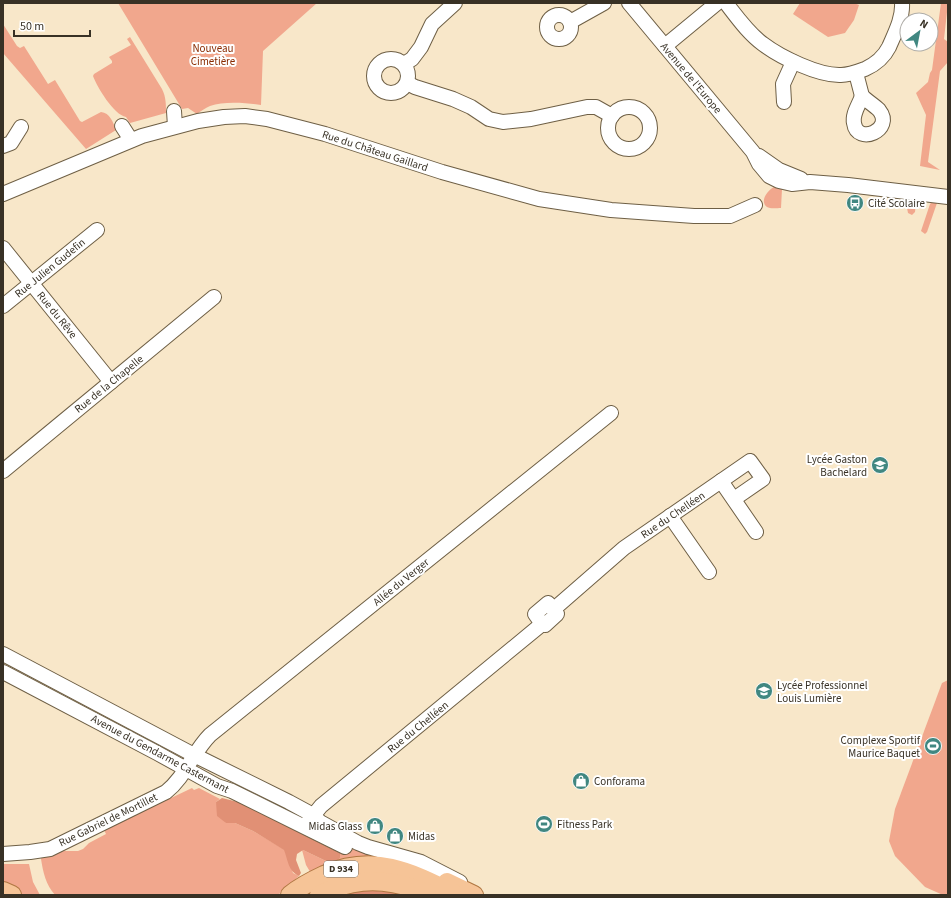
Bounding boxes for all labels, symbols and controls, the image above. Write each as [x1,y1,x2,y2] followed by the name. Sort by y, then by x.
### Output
[14,12,90,38] scale bar
[899,12,939,52] north arrow
[917,16,931,32] text: N
[20,18,44,35] text: 50 m
[657,39,726,117] street label: Avenue de l'Europe
[191,41,236,69] park label: Nouveau Cimetière
[320,127,430,175] street label: Rue du Château Gaillard
[845,193,865,213] bus stop icon: Cité Scolaire
[868,196,926,211] place label: Cité Scolaire
[12,235,88,301] street label: Rue Julien Gudefin
[33,288,81,342] street label: Rue du Rêve
[71,351,147,416] street label: Rue de la Chapelle
[807,452,867,480] place label: Lycée Gaston Bachelard
[870,455,890,475] school or university icon: Lycée Gaston Bachelard
[638,488,708,542] street label: Rue du Chelléen
[370,555,432,609] street label: Allée du Verger
[777,678,868,706] place label: Lycée Professionnel Louis Lumière
[754,681,774,701] school or university icon: Lycée Professionnel Louis Lumière
[384,698,452,756] street label: Rue du Chelléen
[88,711,232,797] street label: Avenue du Gendarme Castermant
[841,733,921,761] place label: Complexe Sportif Maurice Baquet
[923,736,943,756] sports icon: Complexe Sportif Maurice Baquet
[571,771,591,791] shop icon: Conforama
[594,774,645,789] place label: Conforama
[56,789,160,850] street label: Rue Gabriel de Mortillet
[534,814,554,834] sports icon: Fitness Park
[365,816,385,836] shop icon: Midas Glass
[557,817,613,832] place label: Fitness Park
[308,819,362,834] place label: Midas Glass
[385,826,405,846] shop icon: Midas
[408,829,435,844] place label: Midas
[324,861,358,877] road number: D 934

